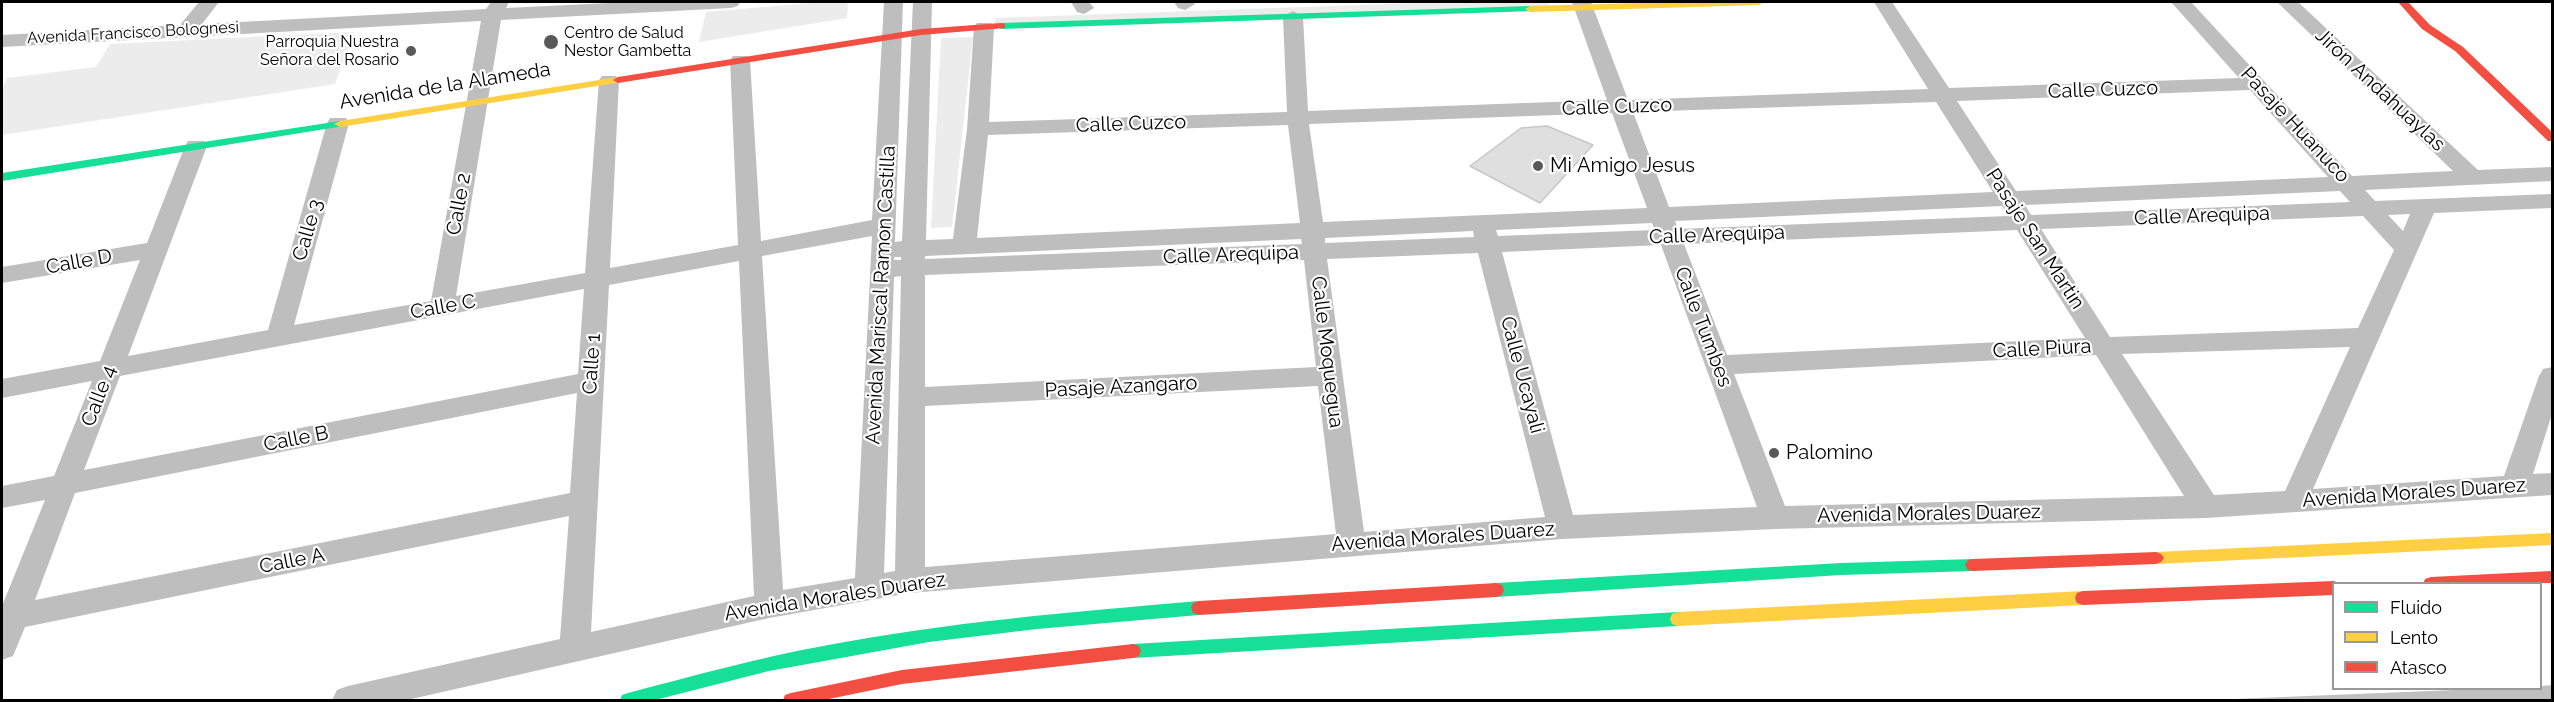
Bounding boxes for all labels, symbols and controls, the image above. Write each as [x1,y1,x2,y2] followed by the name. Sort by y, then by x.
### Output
[27,18,239,48] street label: Avenida Francisco Bolognesi
[564,23,691,61] place label: Centro de Salud Nestor Gambetta
[2310,24,2450,156] street label: Jirón Andahuaylas
[260,32,399,70] place label: Parroquia Nuestra Señora del Rosario
[542,33,560,51] marker: Centro de Salud Nestor Gambetta
[404,44,418,58] marker: Parroquia Nuestra Señora del Rosario
[338,57,552,115] street label: Avenida de la Alameda
[2235,62,2355,188] street label: Pasaje Huanuco
[2047,76,2159,104] street label: Calle Cuzco
[1561,93,1673,121] street label: Calle Cuzco
[1075,110,1187,138] street label: Calle Cuzco
[861,145,901,445] street label: Avenida Mariscal Ramon Castilla
[1550,154,1695,178] place label: Mi Amigo Jesus
[1531,159,1545,173] marker: Mi Amigo Jesus
[1981,164,2089,314] street label: Pasaje San Martin
[442,171,476,237] street label: Calle 2
[288,196,328,264] street label: Calle 3
[2134,202,2270,230] street label: Calle Arequipa
[1649,221,1785,249] street label: Calle Arequipa
[1163,241,1299,269] street label: Calle Arequipa
[44,244,114,280] street label: Calle D
[1669,263,1737,391] street label: Calle Tumbes
[1306,275,1348,429] street label: Calle Moquegua
[408,289,478,325] street label: Calle C
[1495,314,1549,436] street label: Calle Ucayali
[578,333,606,395] street label: Calle 1
[1992,334,2092,364] street label: Calle Piura
[76,362,122,430] street label: Calle 4
[1044,371,1198,403] street label: Pasaje Azangaro
[261,421,331,457] street label: Calle B
[1786,441,1873,465] place label: Palomino
[1767,446,1781,460] marker: Palomino
[2302,473,2526,513] street label: Avenida Morales Duarez
[1817,500,2041,528] street label: Avenida Morales Duarez
[1331,517,1555,557] street label: Avenida Morales Duarez
[257,543,327,579] street label: Calle A
[723,568,947,626] street label: Avenida Morales Duarez
[2332,582,2542,690] legend
[2390,597,2442,618] text: Fluido
[2390,627,2438,648] text: Lento
[2390,657,2447,678] text: Atasco

